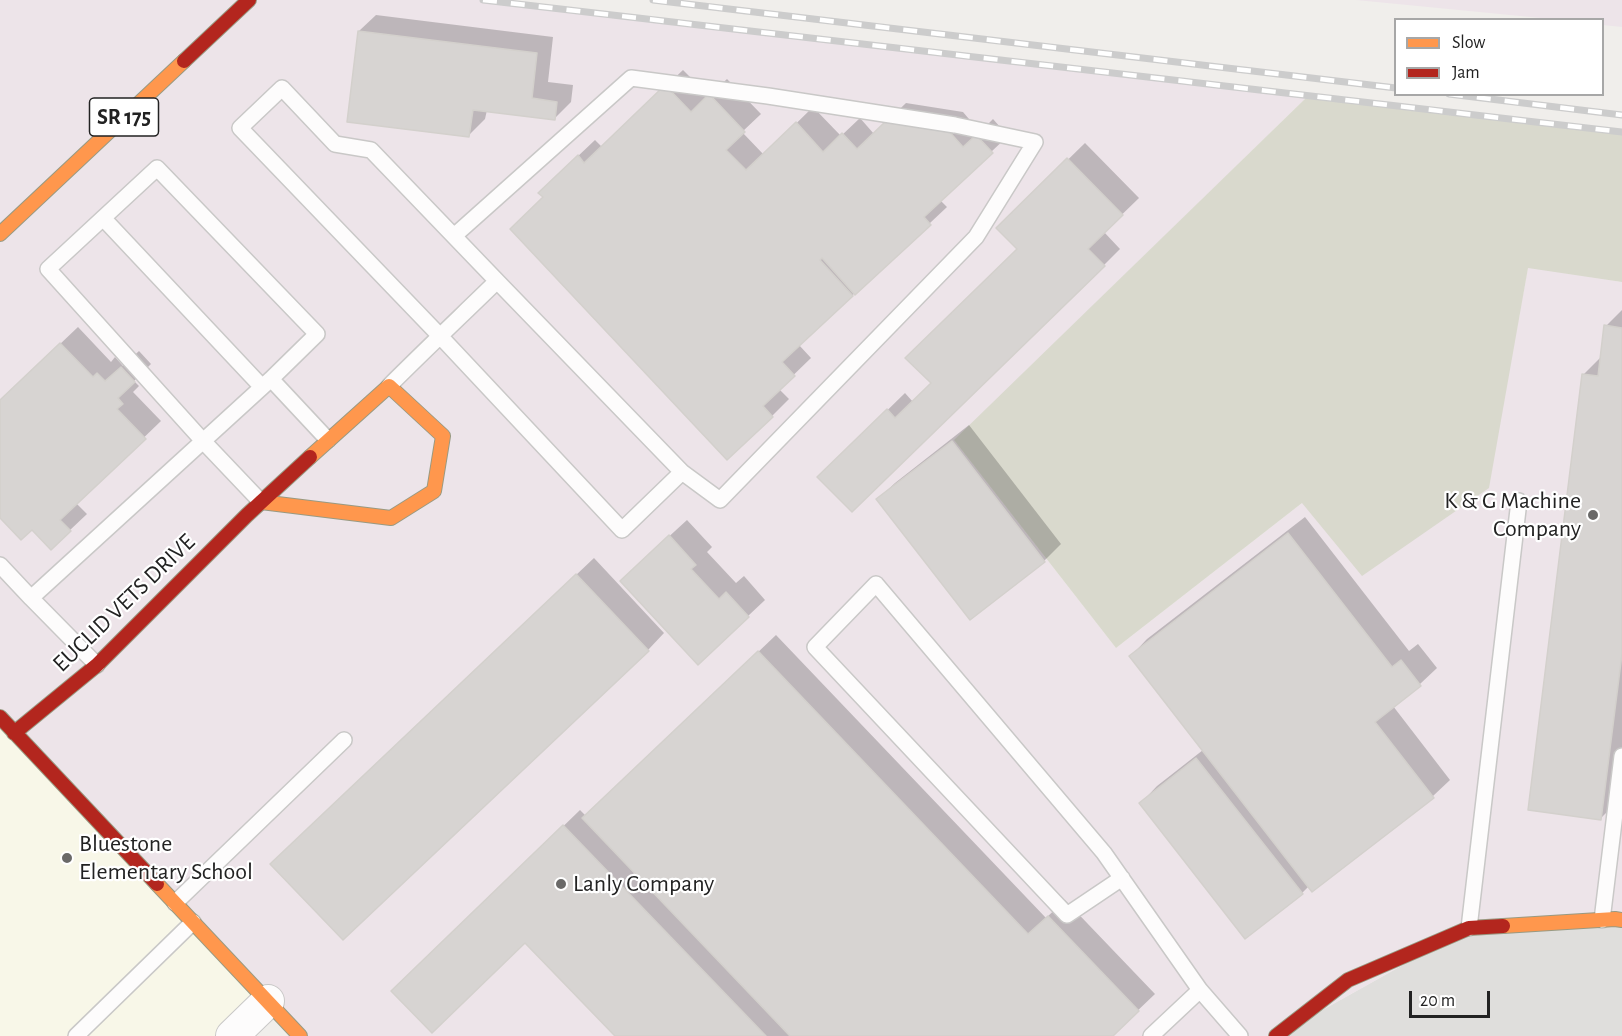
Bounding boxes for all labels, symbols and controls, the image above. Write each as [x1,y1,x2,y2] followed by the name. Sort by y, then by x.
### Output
[1394,18,1604,96] legend
[1452,34,1485,52] text: Slow
[1452,64,1480,82] text: Jam
[90,98,158,136] road number: SR 175
[1444,487,1581,543] place label: K & G Machine Company
[1586,508,1600,522] marker: K & G Machine Company
[47,528,201,678] street label: EUCLID VETS DRIVE
[79,830,253,886] place label: Bluestone Elementary School
[60,851,74,865] marker: Bluestone Elementary School
[573,870,714,898] place label: Lanly Company
[554,877,568,891] marker: Lanly Company
[1412,979,1493,1017] scale bar
[1420,992,1455,1010] text: 20 m

